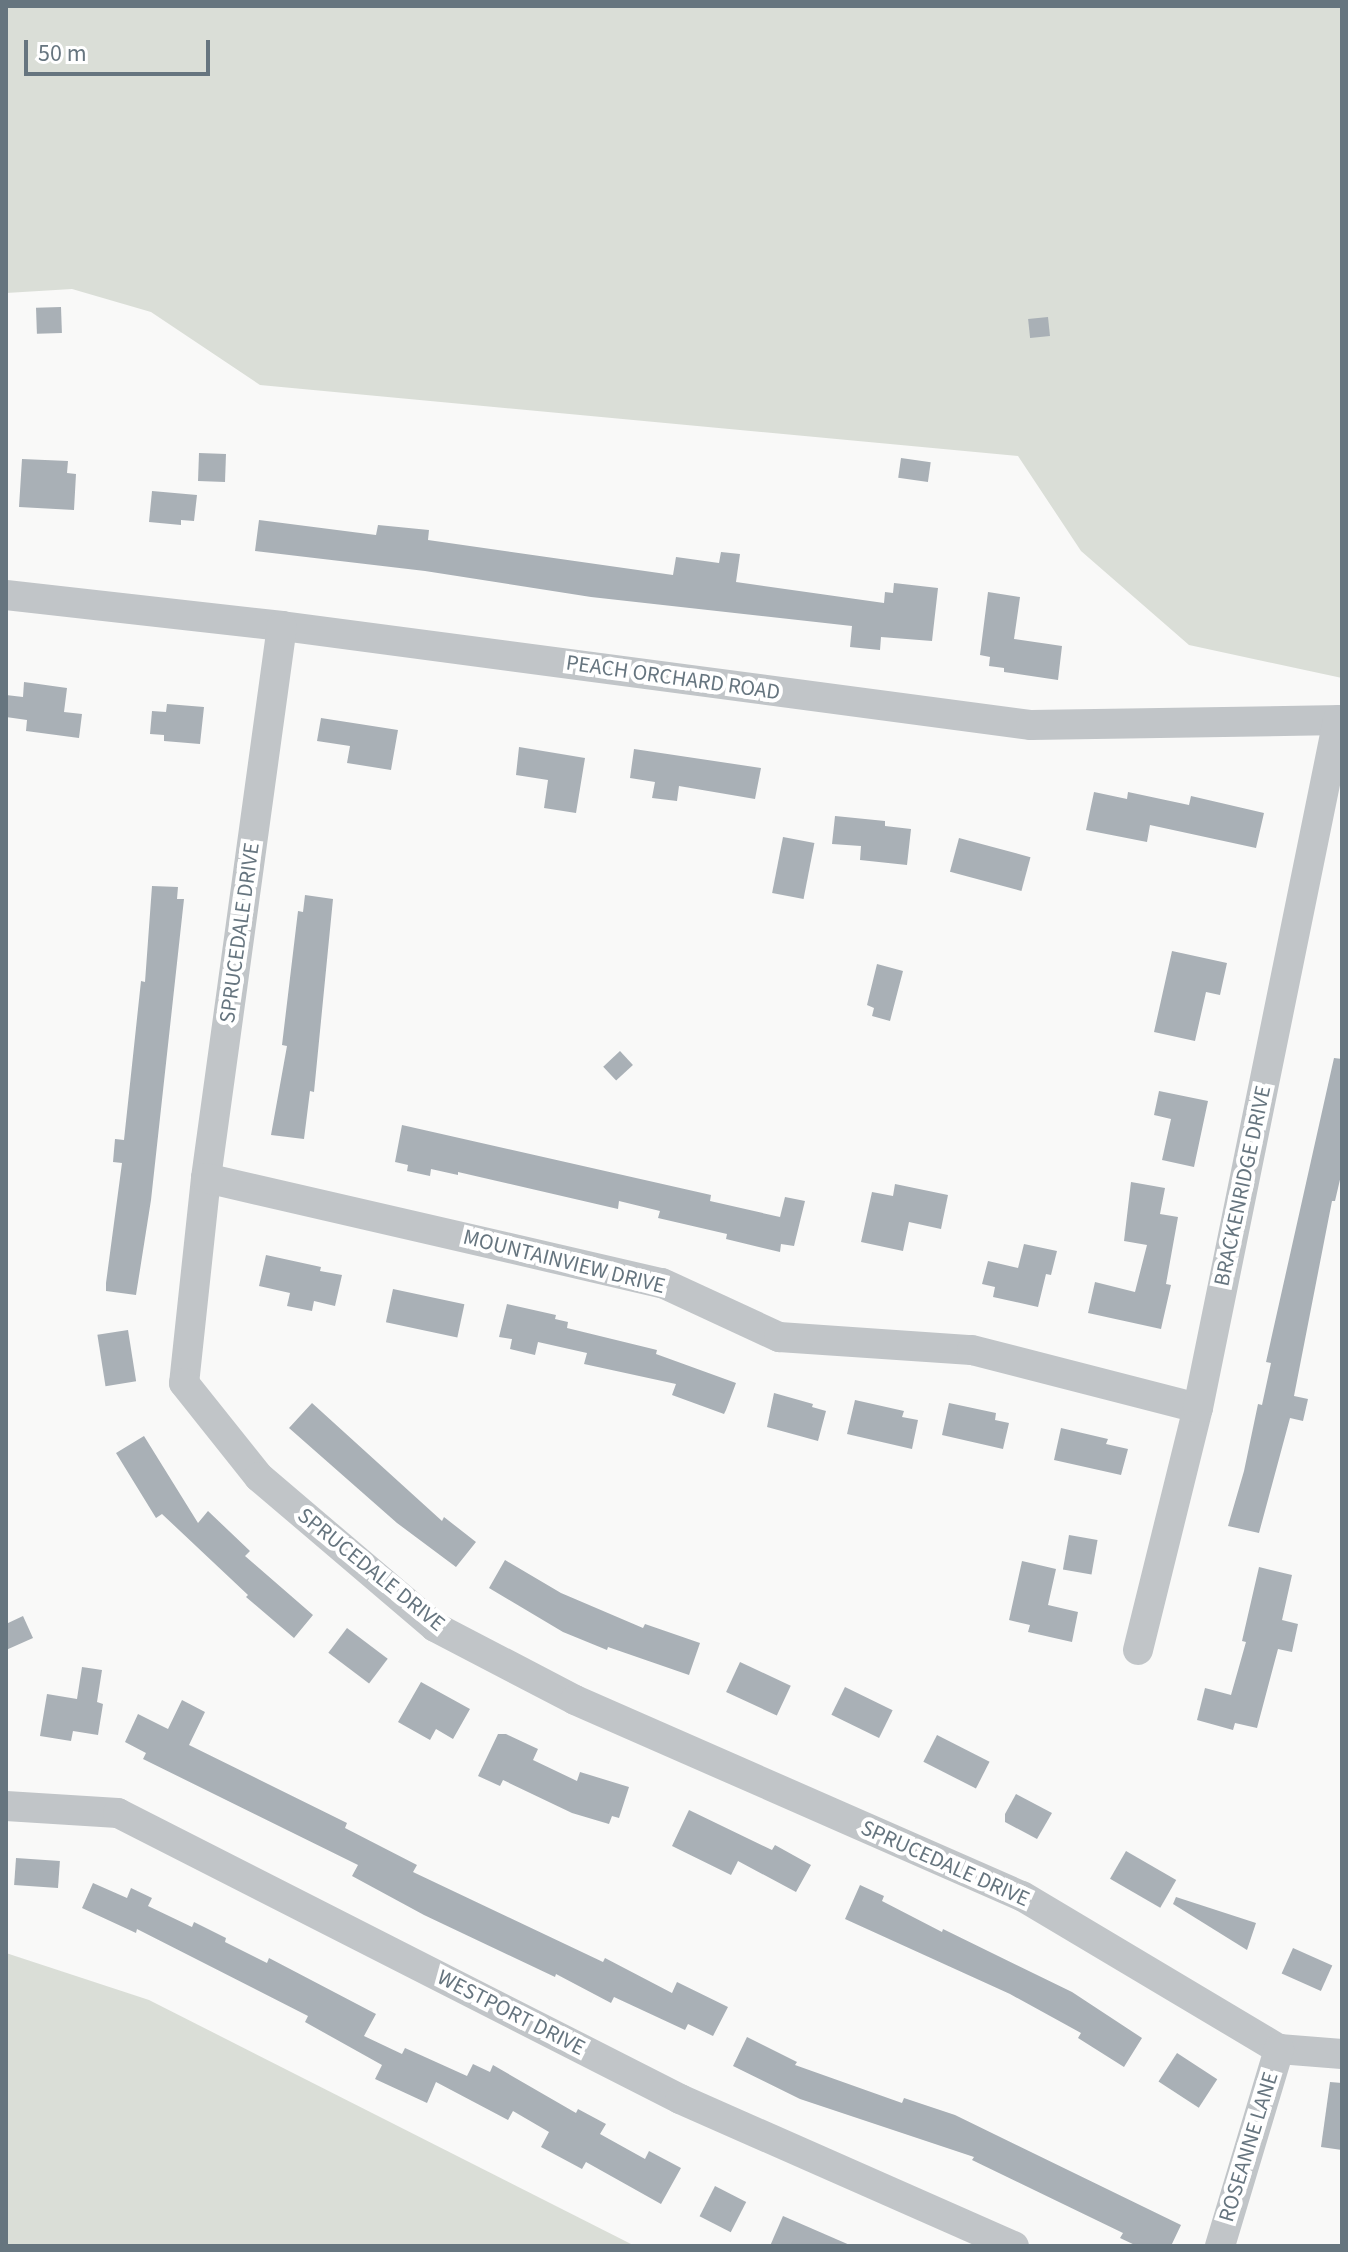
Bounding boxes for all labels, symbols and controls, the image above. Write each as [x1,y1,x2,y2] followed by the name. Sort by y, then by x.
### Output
[28,24,214,74] scale bar
[38,36,87,71] text: 50 m
[564,650,782,706] street label: PEACH ORCHARD ROAD
[214,841,266,1025] street label: SPRUCEDALE DRIVE
[1209,1083,1277,1289] street label: BRACKENRIDGE DRIVE
[460,1224,668,1300] street label: MOUNTAINVIEW DRIVE
[292,1503,450,1637] street label: SPRUCEDALE DRIVE
[857,1815,1033,1913] street label: SPRUCEDALE DRIVE
[433,1964,589,2062] street label: WESTPORT DRIVE
[1214,2069,1284,2225] street label: ROSEANNE LANE

